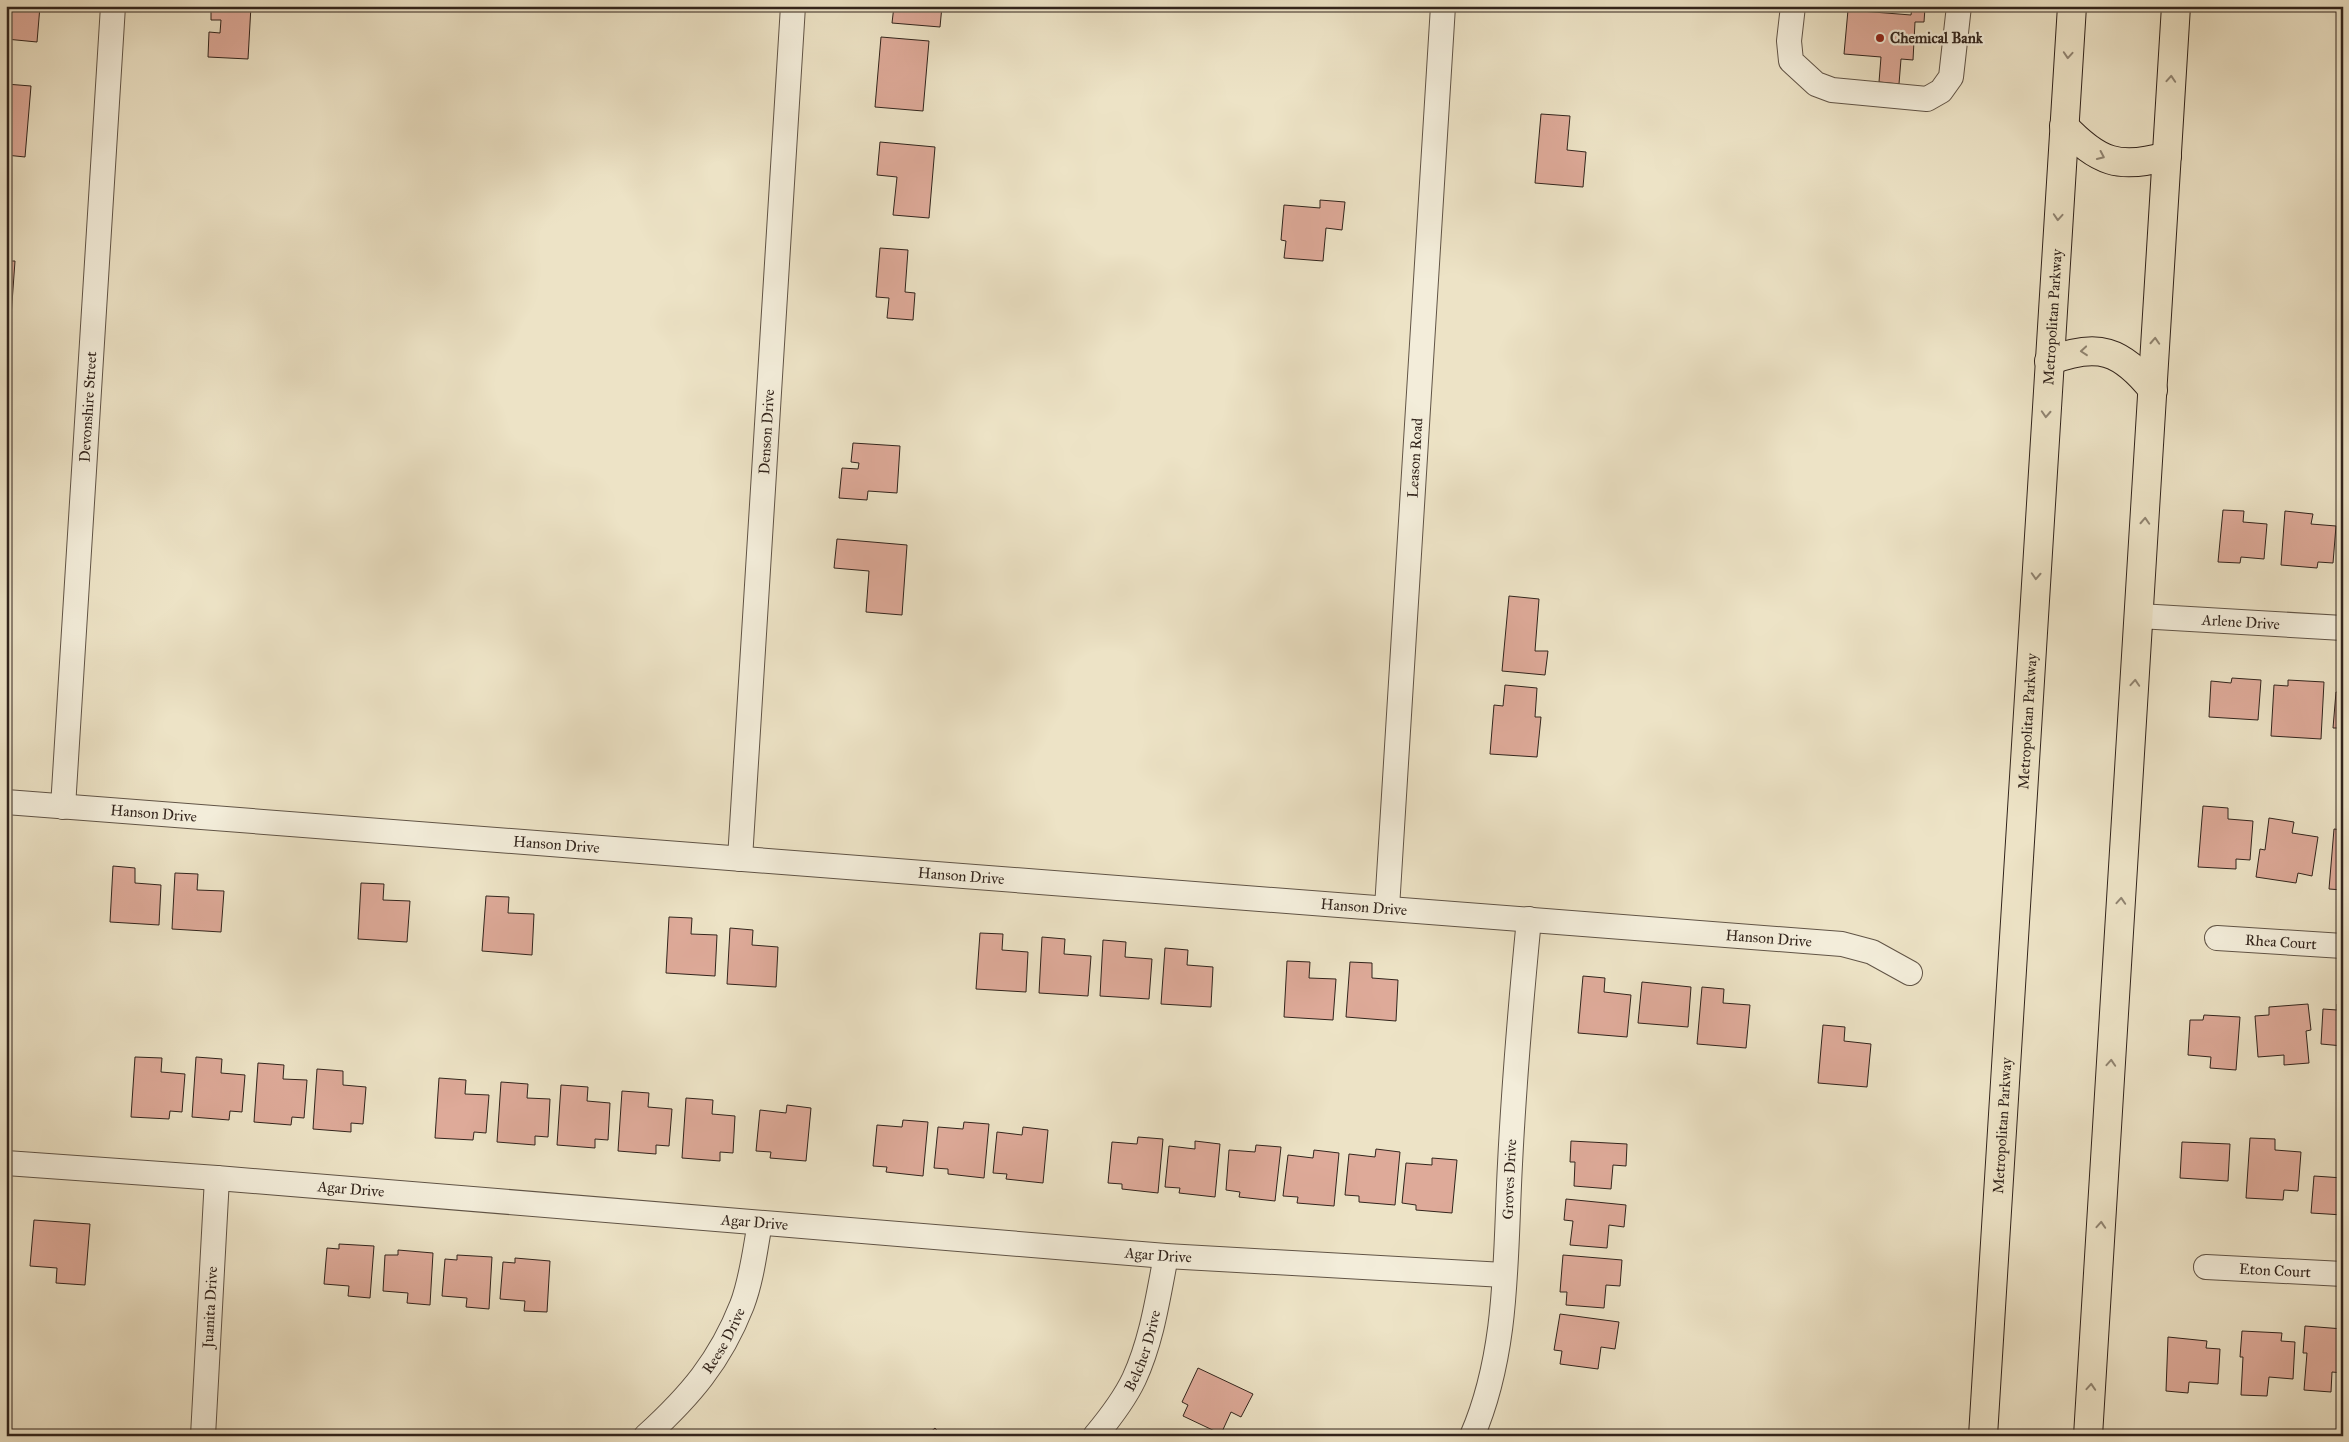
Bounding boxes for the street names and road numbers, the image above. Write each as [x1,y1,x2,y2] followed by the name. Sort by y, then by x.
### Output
[2039,248,2066,386] street label: Metropolitan Parkway
[76,350,100,463] street label: Devonshire Street
[755,389,778,475] street label: Denson Drive
[1403,417,1426,498] street label: Leason Road
[2200,611,2280,633] street label: Arlene Drive
[2014,652,2041,790] street label: Metropolitan Parkway
[110,801,197,826] street label: Hanson Drive
[512,832,600,857] street label: Hanson Drive
[917,864,1005,888] street label: Hanson Drive
[1320,895,1408,919] street label: Hanson Drive
[1725,926,1813,951] street label: Hanson Drive
[2245,931,2318,953] street label: Rhea Court
[1989,1056,2016,1194] street label: Metropolitan Parkway
[1499,1138,1520,1220] street label: Groves Drive
[316,1177,385,1201] street label: Agar Drive
[720,1210,789,1234] street label: Agar Drive
[1123,1244,1192,1266] street label: Agar Drive
[2239,1260,2312,1281] street label: Eton Court
[199,1266,221,1351] street label: Juanita Drive
[698,1305,749,1377] street label: Reese Drive
[1120,1308,1164,1394] street label: Belcher Drive

